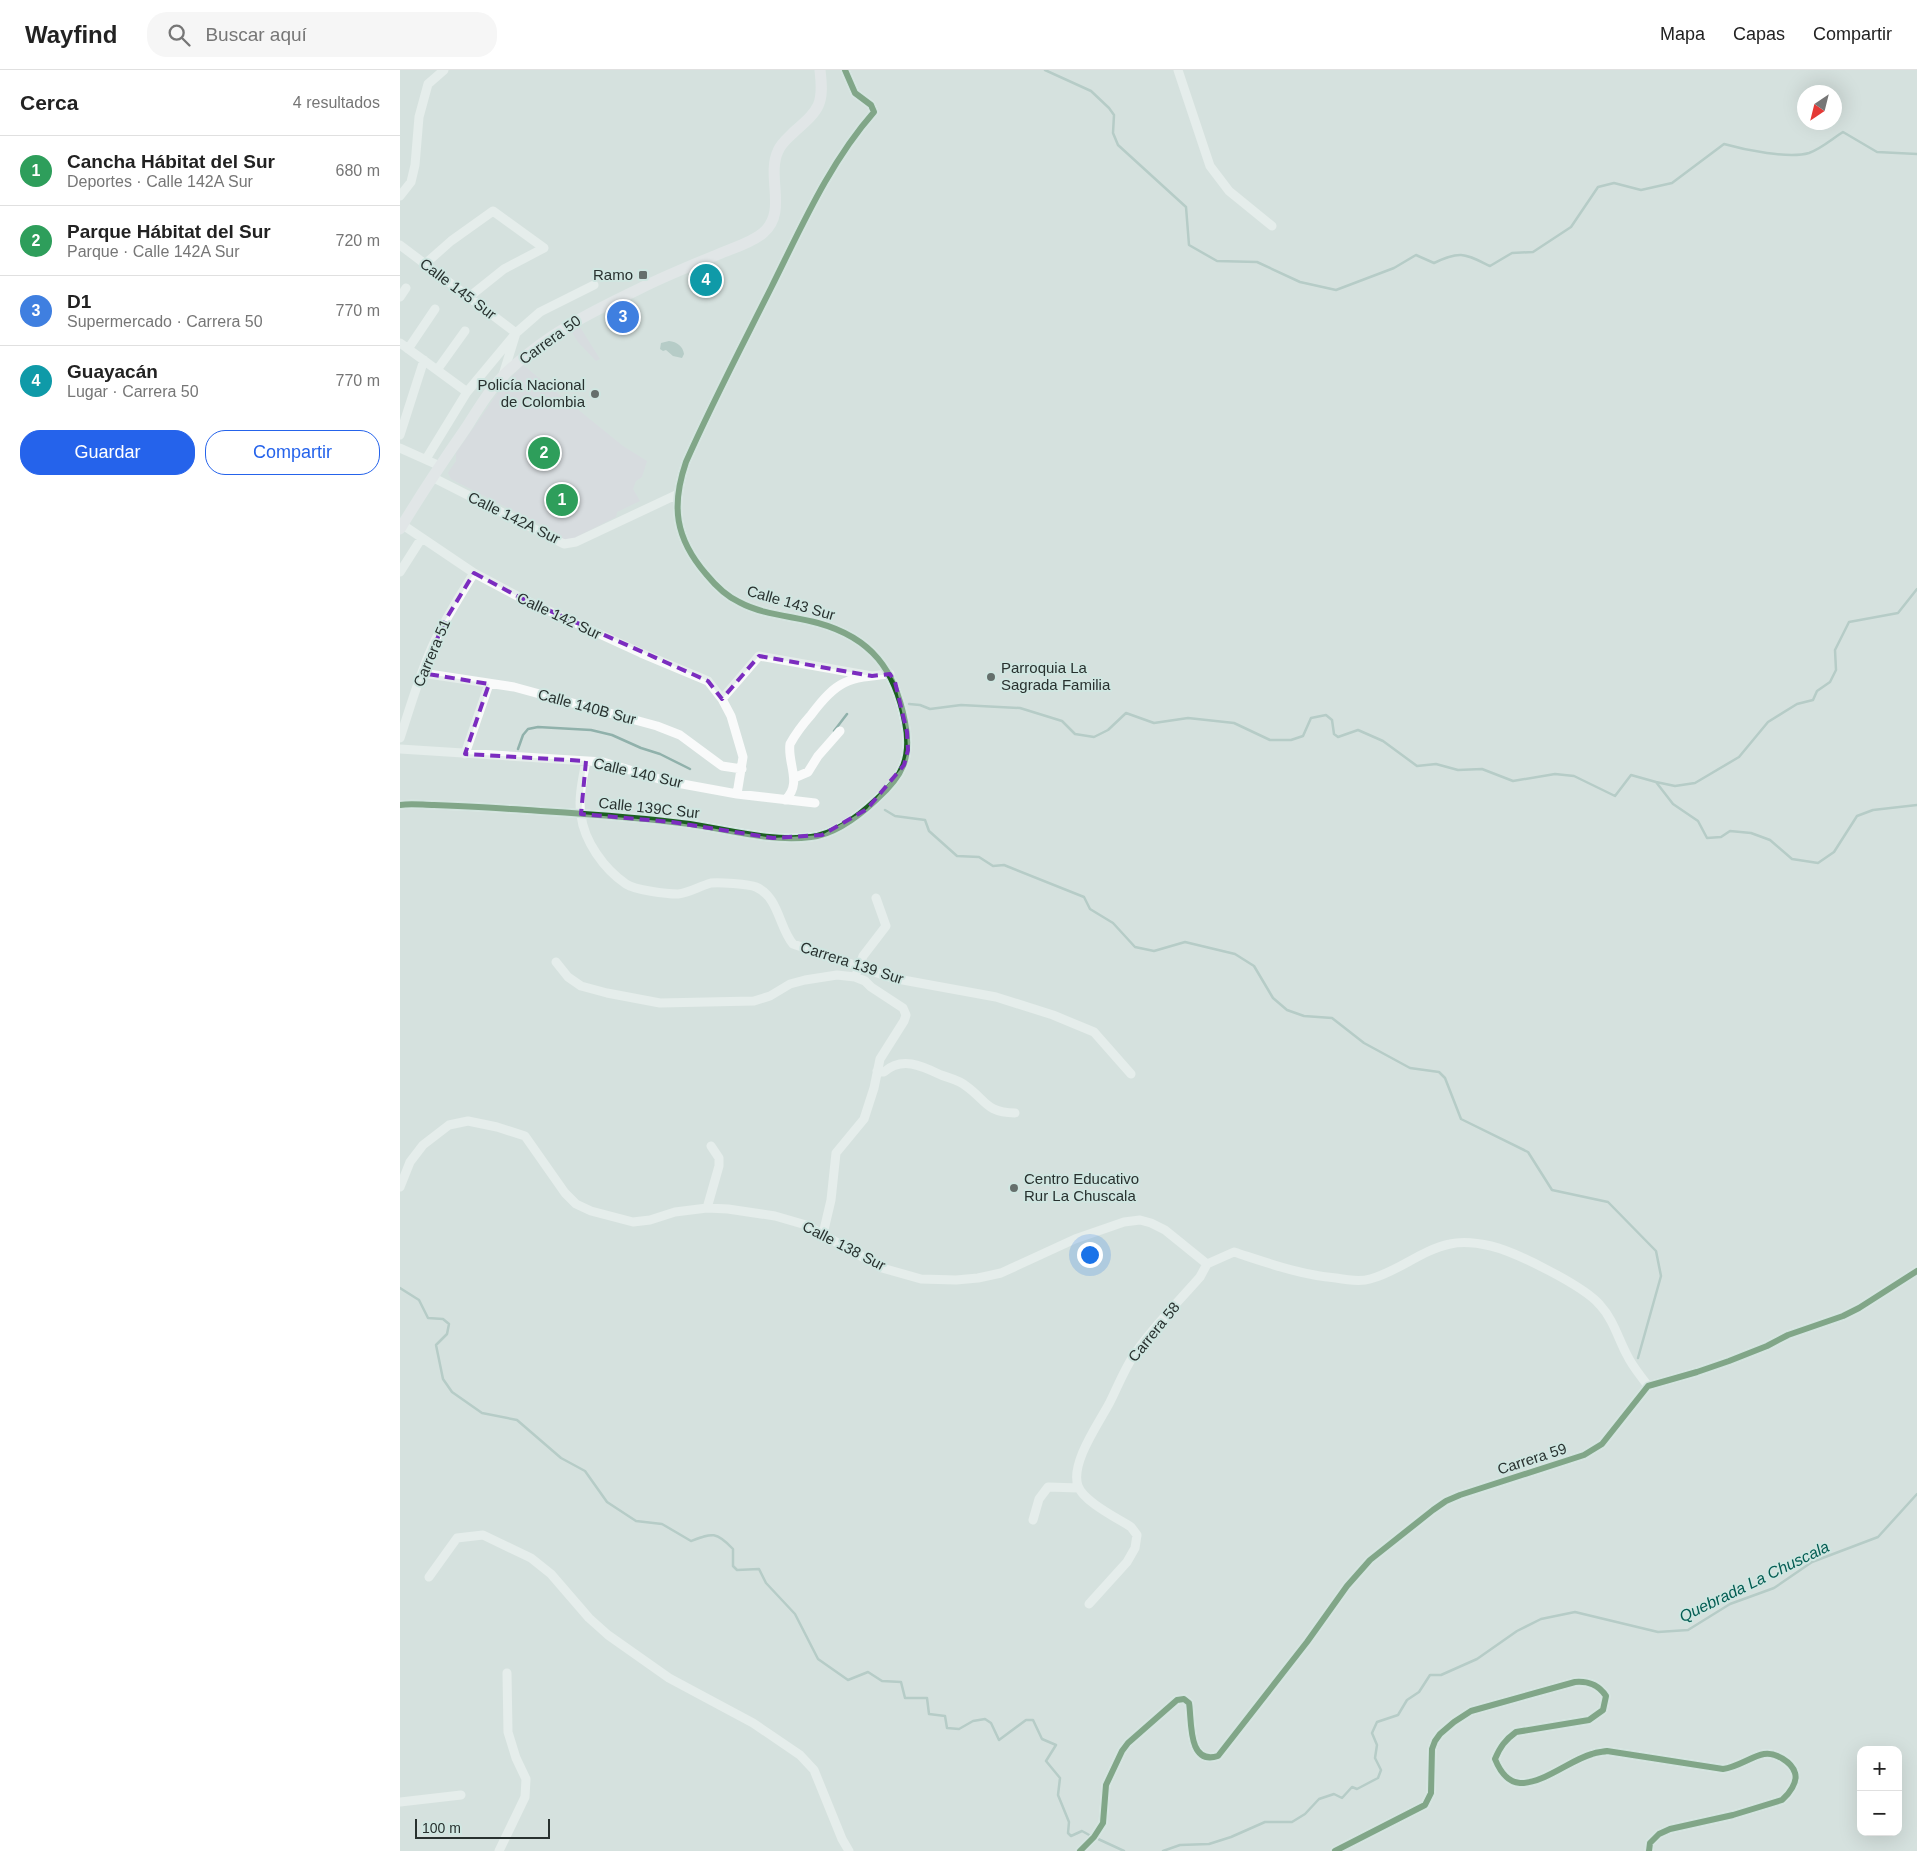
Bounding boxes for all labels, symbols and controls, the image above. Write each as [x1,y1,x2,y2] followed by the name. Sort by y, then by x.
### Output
[147,12,497,57] search box
[25,21,117,48] text: Wayfind
[165,21,193,49] icon: search
[205,24,307,45] text: Buscar aquí
[1660,24,1705,44] text: Mapa
[1733,24,1785,44] text: Capas
[1813,24,1892,44] text: Compartir
[1797,85,1842,130] north arrow
[20,91,78,114] text: Cerca
[293,94,380,111] text: 4 resultados
[67,151,275,172] text: Cancha Hábitat del Sur
[32,162,40,179] text: 1
[336,162,380,179] text: 680 m
[67,173,253,190] text: Deportes · Calle 142A Sur
[67,221,271,242] text: Parque Hábitat del Sur
[32,232,40,249] text: 2
[336,232,380,249] text: 720 m
[67,243,240,260] text: Parque · Calle 142A Sur
[417,254,500,323] street label: Calle 145 Sur
[690,261,722,299] pin: 4
[593,266,633,283] place label: Ramo
[637,269,649,281] marker: Ramo
[67,291,91,312] text: D1
[607,298,639,336] pin: 3
[32,302,40,319] text: 3
[336,302,380,319] text: 770 m
[516,312,584,368] street label: Carrera 50
[67,313,263,330] text: Supermercado · Carrera 50
[67,361,158,382] text: Guayacán
[32,372,40,389] text: 4
[336,372,380,389] text: 770 m
[477,376,586,410] place label: Policía Nacional de Colombia
[67,383,199,400] text: Lugar · Carrera 50
[589,388,601,400] marker: Policía Nacional de Colombia
[20,430,195,475] button: Guardar
[205,430,380,475] button: Compartir
[528,434,560,472] pin: 2
[546,481,578,519] pin: 1
[465,488,563,548] street label: Calle 142A Sur
[745,582,837,623] street label: Calle 143 Sur
[514,589,604,642] street label: Calle 142 Sur
[410,616,453,689] street label: Carrera 51
[1001,659,1111,693] place label: Parroquia La Sagrada Familia
[985,671,997,683] marker: Parroquia La Sagrada Familia
[536,685,638,728] street label: Calle 140B Sur
[592,754,684,791] street label: Calle 140 Sur
[598,794,701,821] street label: Calle 139C Sur
[798,938,906,987] street label: Carrera 139 Sur
[1024,1170,1139,1204] place label: Centro Educativo Rur La Chuscala
[1008,1182,1020,1194] marker: Centro Educativo Rur La Chuscala
[800,1217,889,1274] street label: Calle 138 Sur
[1077,1242,1103,1268] your location
[1124,1298,1183,1365] street label: Carrera 58
[1495,1439,1569,1478] street label: Carrera 59
[1677,1538,1832,1625] water label: Quebrada La Chuscala
[1857,1746,1902,1836] map controls
[1857,1746,1902,1791] button: +
[1857,1791,1902,1836] button: −
[415,1816,550,1839] scale bar
[422,1820,461,1836] text: 100 m

